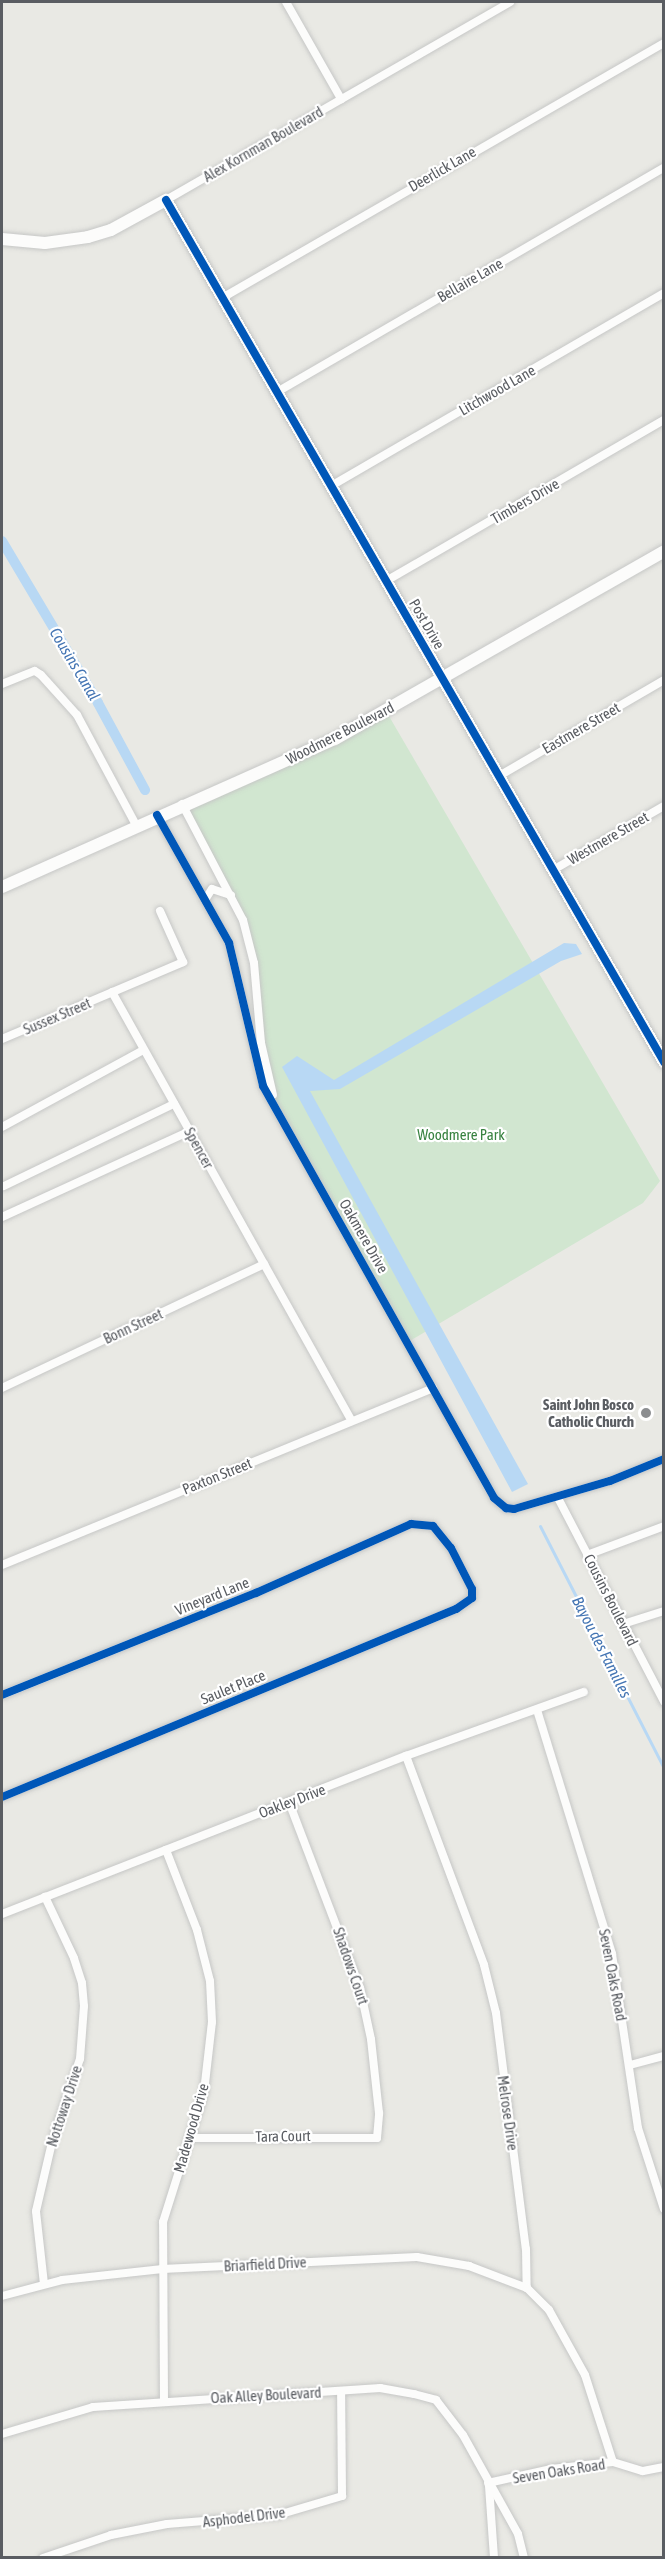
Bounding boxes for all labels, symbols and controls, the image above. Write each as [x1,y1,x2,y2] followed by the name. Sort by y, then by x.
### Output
[200,102,326,186] street label: Alex Kornman Boulevard
[405,142,479,196] street label: Deerlick Lane
[434,254,506,306] street label: Bellaire Lane
[456,361,538,419] street label: Litchwood Lane
[488,474,562,528] street label: Timbers Drive
[405,596,449,652] street label: Post Drive
[46,624,104,704] water label: Cousins Canal
[283,698,397,768] street label: Woodmere Boulevard
[539,699,623,757] street label: Eastmere Street
[564,808,652,868] street label: Westmere Street
[20,994,94,1038] street label: Sussex Street
[180,1124,218,1172] street label: Spencer
[417,1126,505,1144] park label: Woodmere Park
[336,1196,392,1276] street label: Oakmere Drive
[100,1304,166,1348] street label: Bonn Street
[543,1395,634,1430] place label: Saint John Bosco Catholic Church
[639,1406,653,1420] marker: Saint John Bosco Catholic Church
[180,1454,254,1498] street label: Paxton Street
[580,1551,642,1649] street label: Cousins Boulevard
[172,1573,252,1619] street label: Vineyard Lane
[568,1593,636,1701] water label: Bayou des Familles
[198,1666,268,1708] street label: Saulet Place
[256,1780,328,1822] street label: Oakley Drive
[329,1925,373,2007] street label: Shadows Court
[595,1927,631,2023] street label: Seven Oaks Road
[42,2063,86,2149] street label: Nottoway Drive
[494,2074,522,2152] street label: Melrose Drive
[170,2081,212,2175] street label: Madewood Drive
[255,2127,311,2145] street label: Tara Court
[223,2253,307,2275] street label: Briarfield Drive
[210,2383,322,2407] street label: Oak Alley Boulevard
[511,2455,607,2487] street label: Seven Oaks Road
[202,2503,286,2531] street label: Asphodel Drive

